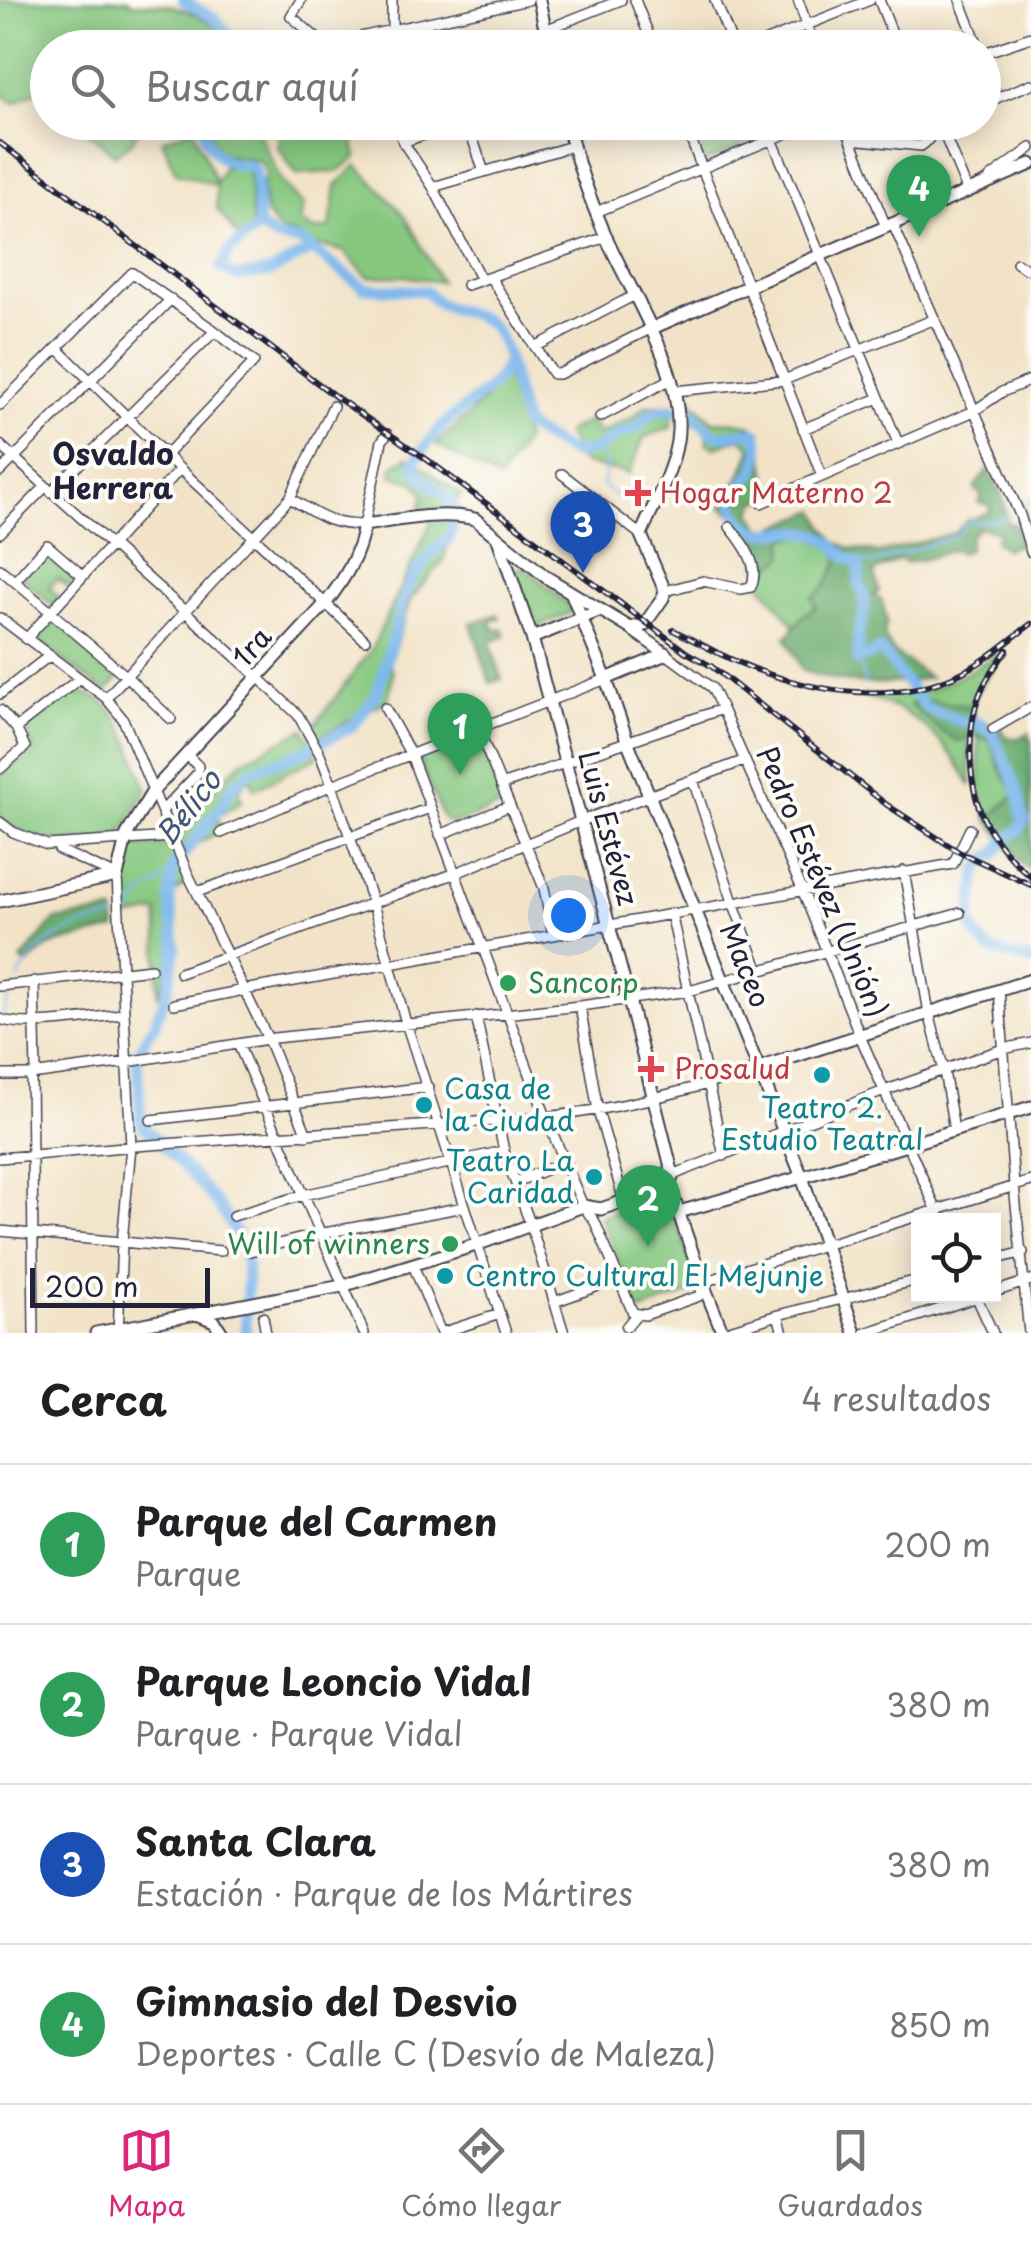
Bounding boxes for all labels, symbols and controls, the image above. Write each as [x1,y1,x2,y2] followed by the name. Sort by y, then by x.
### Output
[30,30,1001,140] search box
[145,57,359,114] text: Buscar aquí
[65,58,120,113] icon: search
[886,154,952,237] pin: 4
[52,430,174,509] district label: Osvaldo Herrera
[660,470,893,513] place label: Hogar Materno 2
[625,480,651,506] marker: Hogar Materno 2
[550,490,616,573] pin: 3
[221,615,282,676] street label: 1ra
[428,692,492,775] pin: 1
[747,739,900,1023] street label: Pedro Estévez (Unión)
[568,745,651,910] street label: Luis Estévez
[143,758,232,854] water label: Bélico
[543,890,594,941] your location
[710,916,783,1013] street label: Maceo
[528,960,638,1003] place label: Sancorp
[497,972,519,994] marker: Sancorp
[674,1046,790,1089] place label: Prosalud
[638,1056,664,1082] marker: Prosalud
[811,1064,833,1086] marker: Teatro 2. Estudio Teatral
[444,1066,574,1141] place label: Casa de la Ciudad
[721,1085,923,1160] place label: Teatro 2. Estudio Teatral
[413,1094,435,1116] marker: Casa de la Ciudad
[446,1138,574,1213] place label: Teatro La Caridad
[616,1164,680,1247] pin: 2
[583,1166,605,1188] marker: Teatro La Caridad
[911,1213,1001,1303] map controls
[911,1213,1001,1303] button: locate
[227,1221,430,1264] place label: Will of winners
[439,1233,461,1255] marker: Will of winners
[465,1253,824,1296] place label: Centro Cultural El Mejunje
[30,1263,210,1308] scale bar
[45,1264,138,1307] text: 200 m
[434,1265,456,1287] marker: Centro Cultural El Mejunje
[40,1367,167,1430] text: Cerca
[802,1374,991,1422] text: 4 resultados
[135,1492,497,1549] text: Parque del Carmen
[65,1520,80,1568] text: 1
[884,1520,991,1568] text: 200 m
[135,1549,242,1597] text: Parque
[135,1652,532,1709] text: Parque Leoncio Vidal
[61,1680,84,1728] text: 2
[886,1680,991,1728] text: 380 m
[135,1709,463,1757] text: Parque · Parque Vidal
[135,1812,376,1869] text: Santa Clara
[62,1840,83,1888] text: 3
[886,1840,991,1888] text: 380 m
[135,1869,633,1917] text: Estación · Parque de los Mártires
[135,1972,517,2029] text: Gimnasio del Desvio
[62,2000,83,2048] text: 4
[889,2000,991,2048] text: 850 m
[135,2029,716,2077] text: Deportes · Calle C (Desvío de Maleza)
[108,2123,185,2226] tab: Mapa
[401,2123,561,2226] tab: Cómo llegar
[777,2123,923,2226] tab: Guardados

